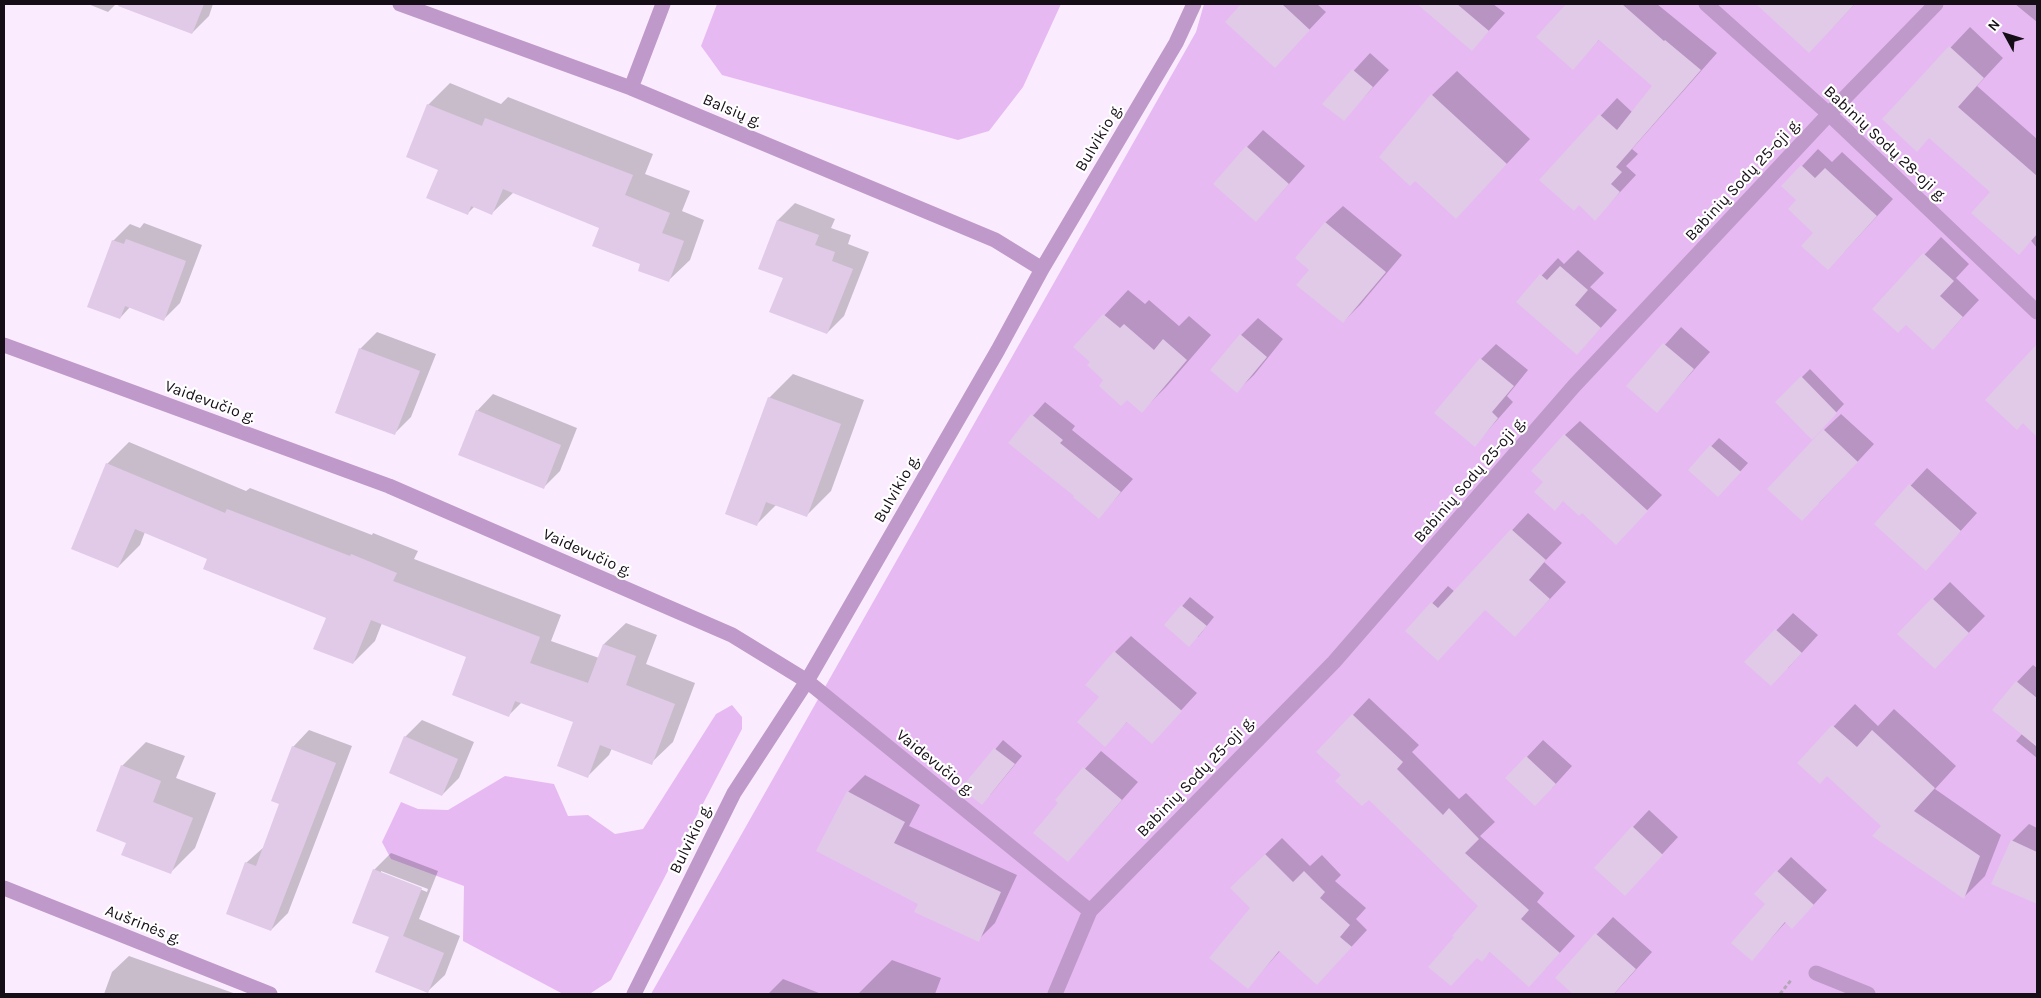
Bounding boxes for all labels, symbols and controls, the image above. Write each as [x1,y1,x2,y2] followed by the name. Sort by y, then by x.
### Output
[1981,10,2031,60] north arrow
[1984,16,2004,35] text: N
[1820,82,1950,206] street label: Babinių Sodų 28-oji g.
[700,90,764,132] street label: Balsių g.
[1071,101,1127,175] street label: Bulvikio g.
[1681,115,1805,245] street label: Babinių Sodų 25-oji g.
[162,377,258,427] street label: Vaidevučio g.
[1410,413,1530,547] street label: Babinių Sodų 25-oji g.
[870,452,924,526] street label: Bulvikio g.
[540,525,634,581] street label: Vaidevučio g.
[1133,713,1259,841] street label: Babinių Sodų 25-oji g.
[892,726,978,800] street label: Vaidevučio g.
[666,801,716,877] street label: Bulvikio g.
[102,901,184,949] street label: Aušrinės g.

